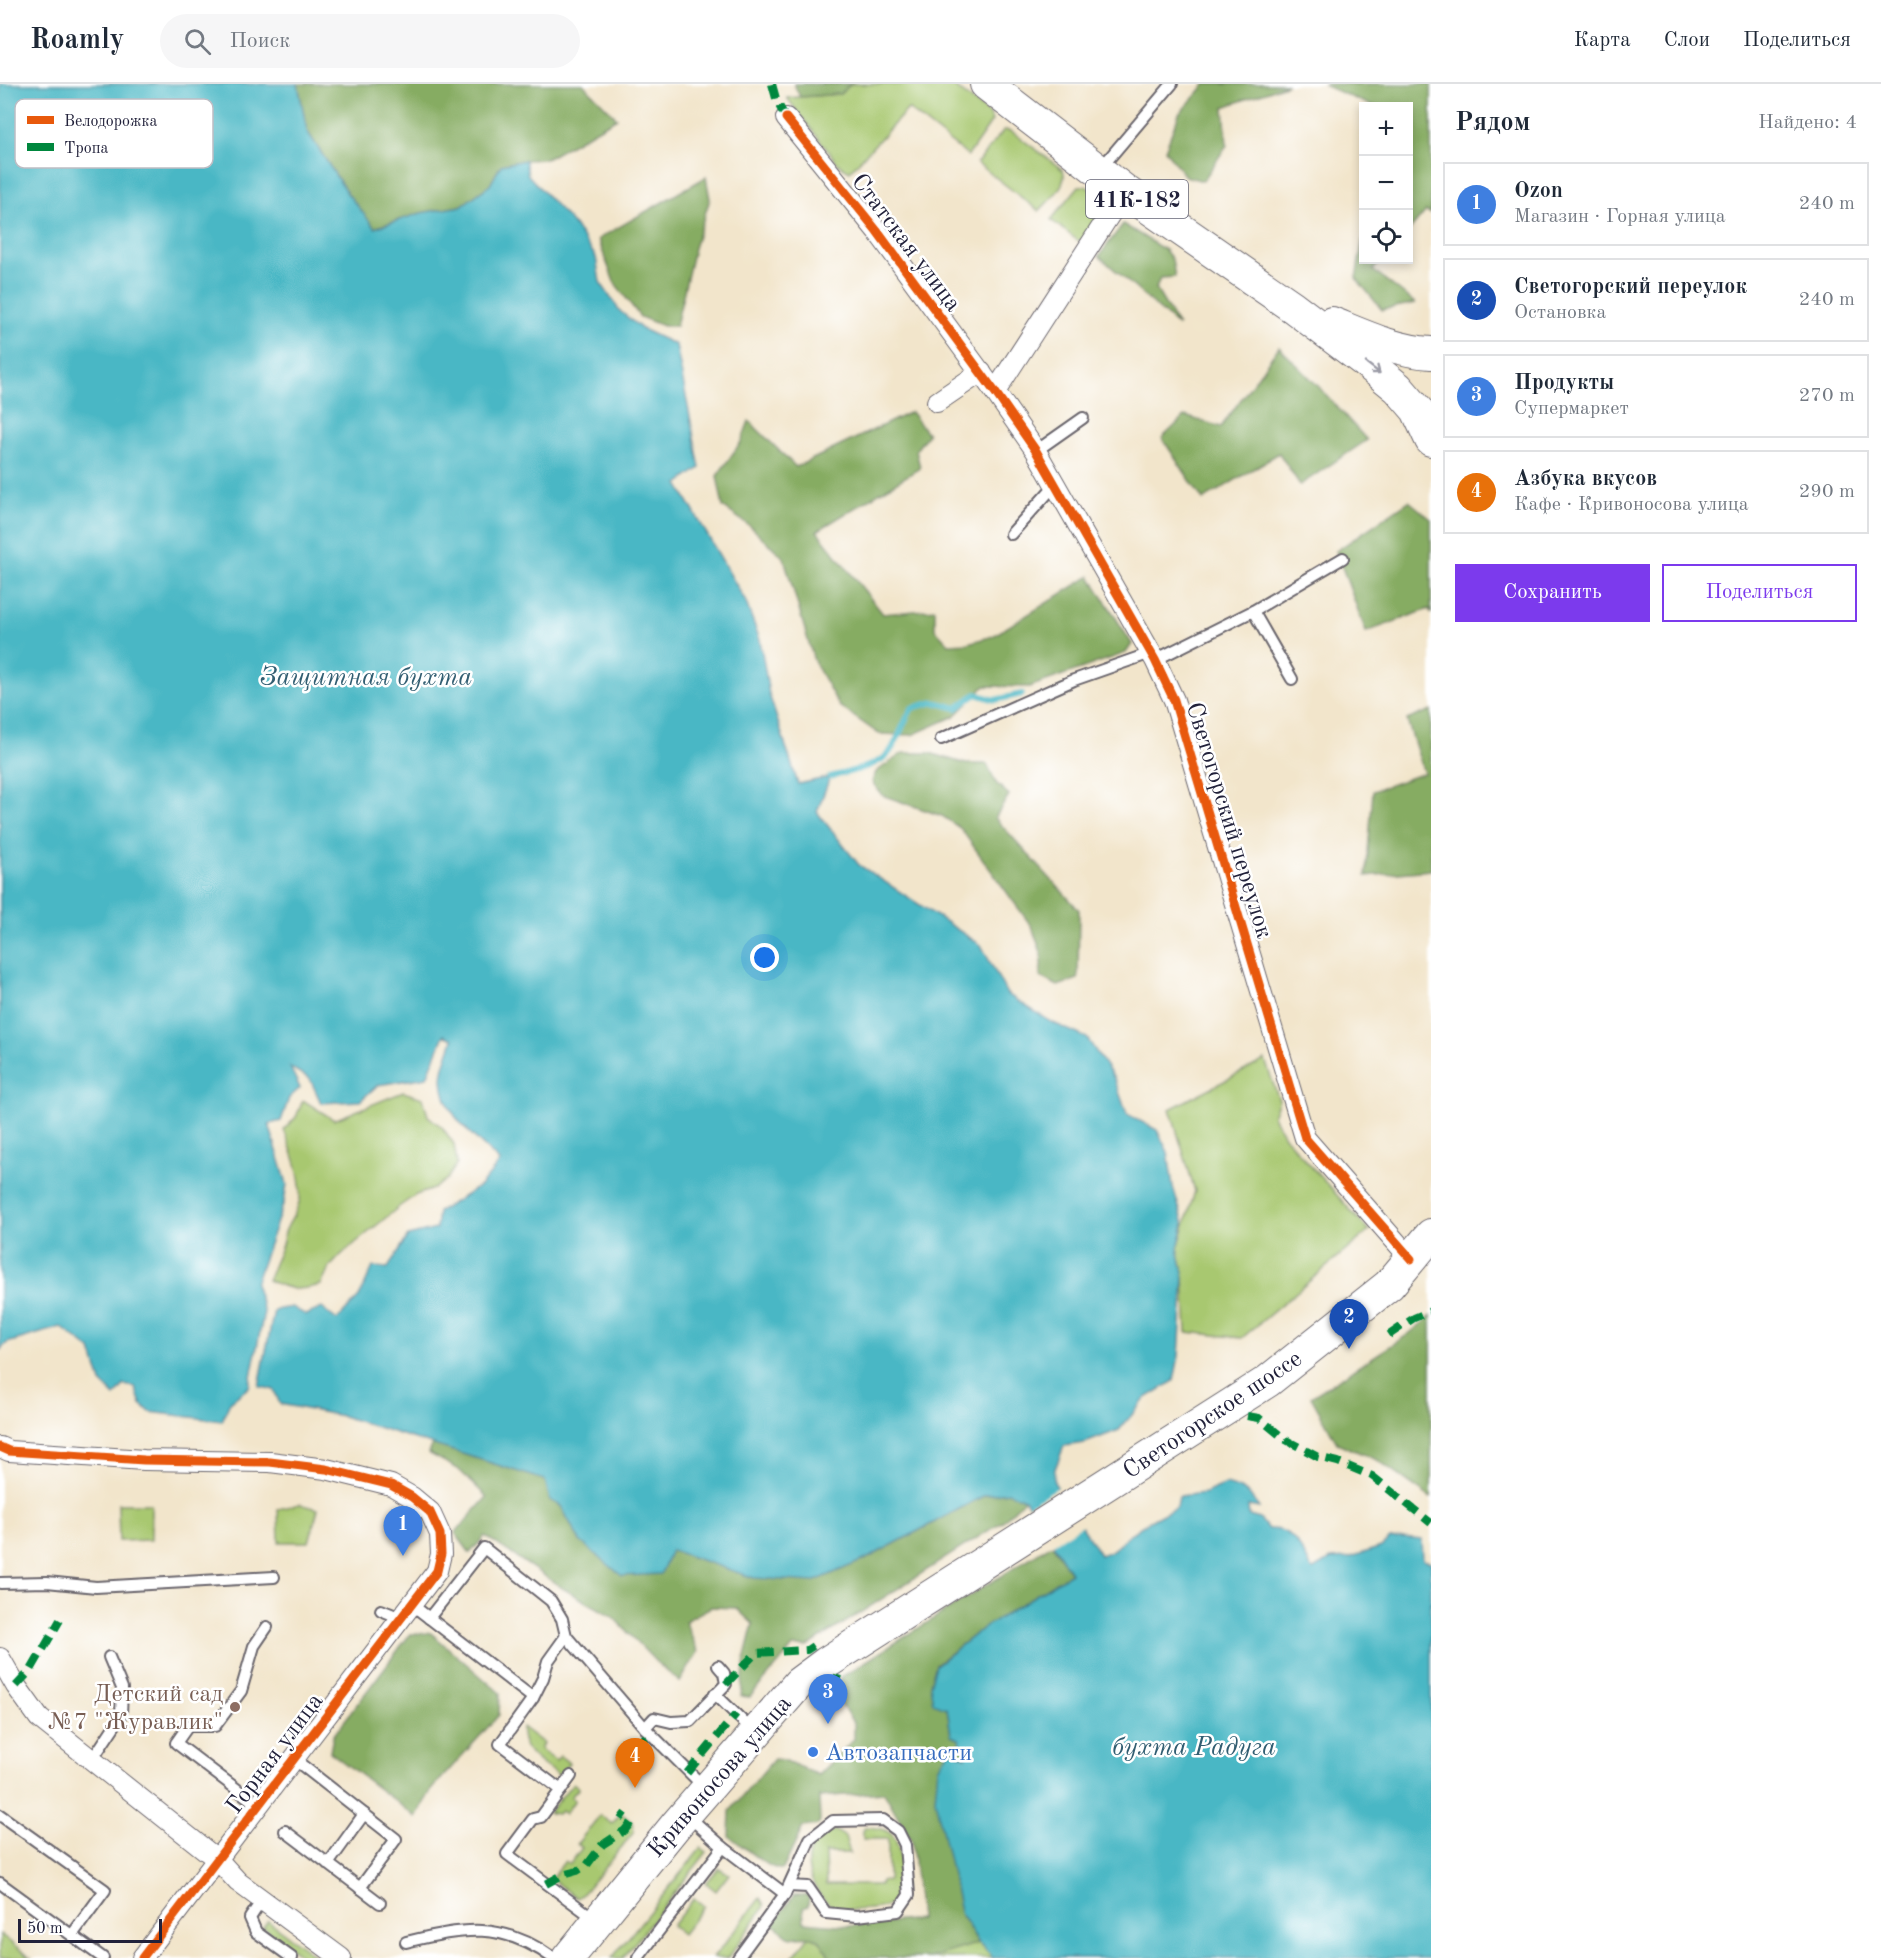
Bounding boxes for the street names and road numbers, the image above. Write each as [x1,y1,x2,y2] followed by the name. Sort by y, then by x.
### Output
[846,170,965,317] street label: Статская улица
[1086,180,1188,218] road number: 41К-182
[1181,700,1275,942] street label: Светогорский переулок
[1119,1347,1307,1484] street label: Светогорское шоссе
[223,1689,329,1819] street label: Горная улица
[644,1692,797,1863] street label: Кривоносова улица

